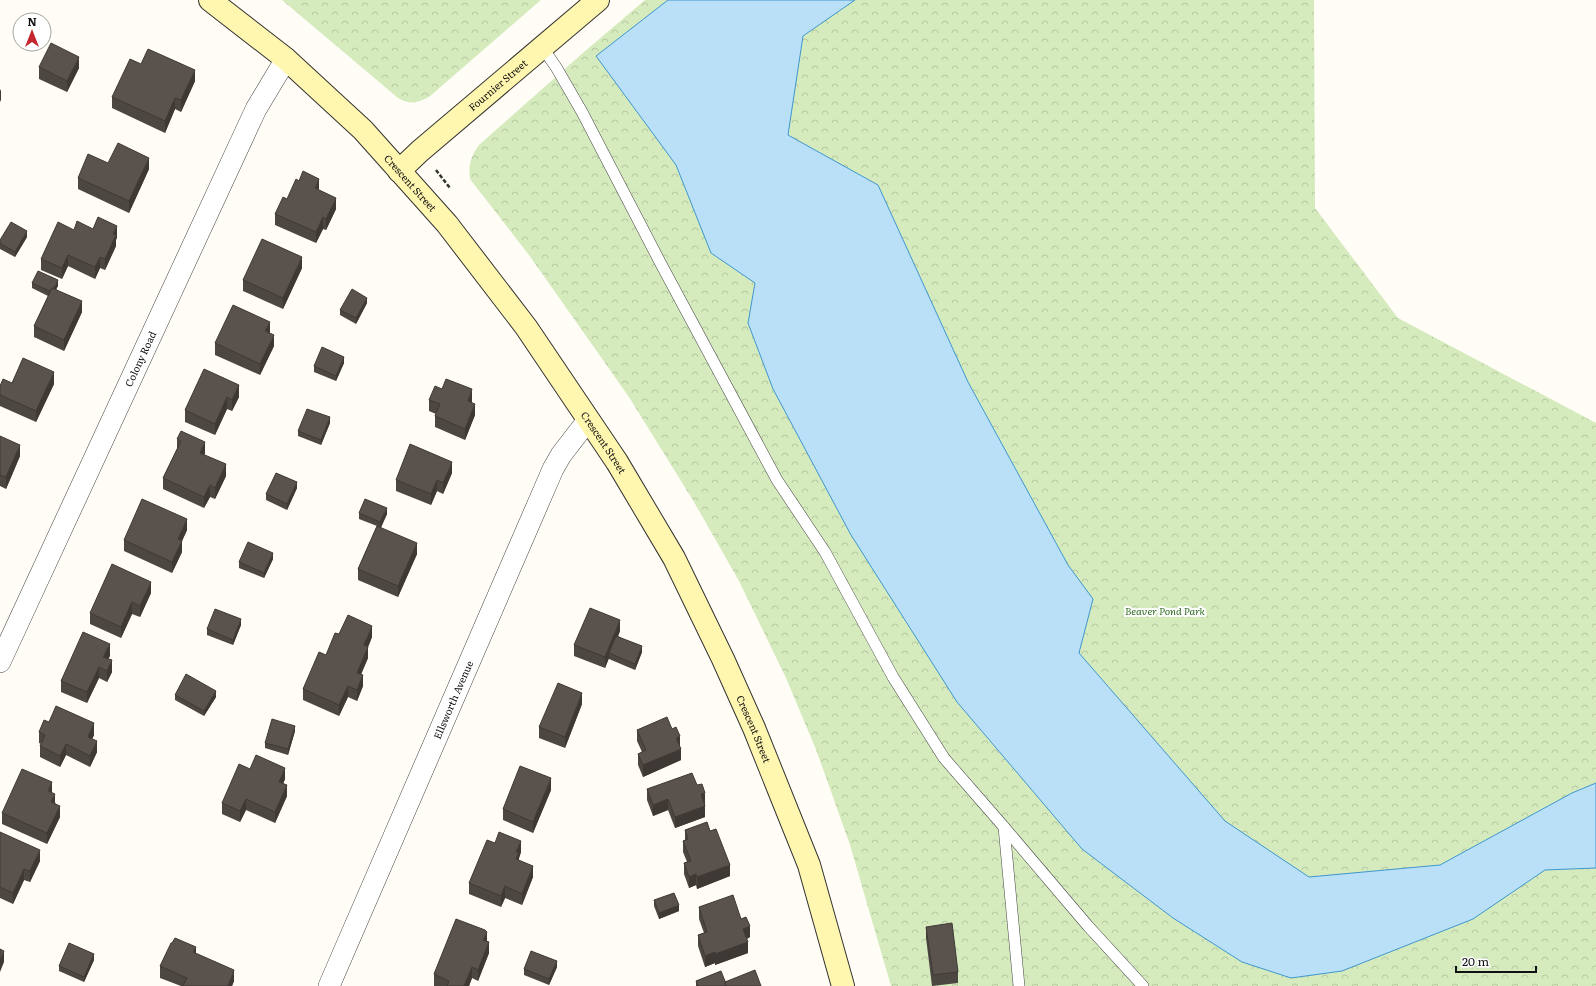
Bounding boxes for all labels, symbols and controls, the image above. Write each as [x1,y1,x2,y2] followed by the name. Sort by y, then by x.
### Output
[12,12,52,52] north arrow
[27,13,37,29] text: N
[465,55,530,114] street label: Fournier Street
[381,151,440,215] street label: Crescent Street
[120,328,159,389] street label: Colony Road
[578,408,630,476] street label: Crescent Street
[1125,603,1205,618] park label: Beaver Pond Park
[429,658,476,741] street label: Ellsworth Avenue
[733,692,775,765] street label: Crescent Street
[1456,948,1536,974] scale bar
[1462,952,1489,970] text: 20 m

